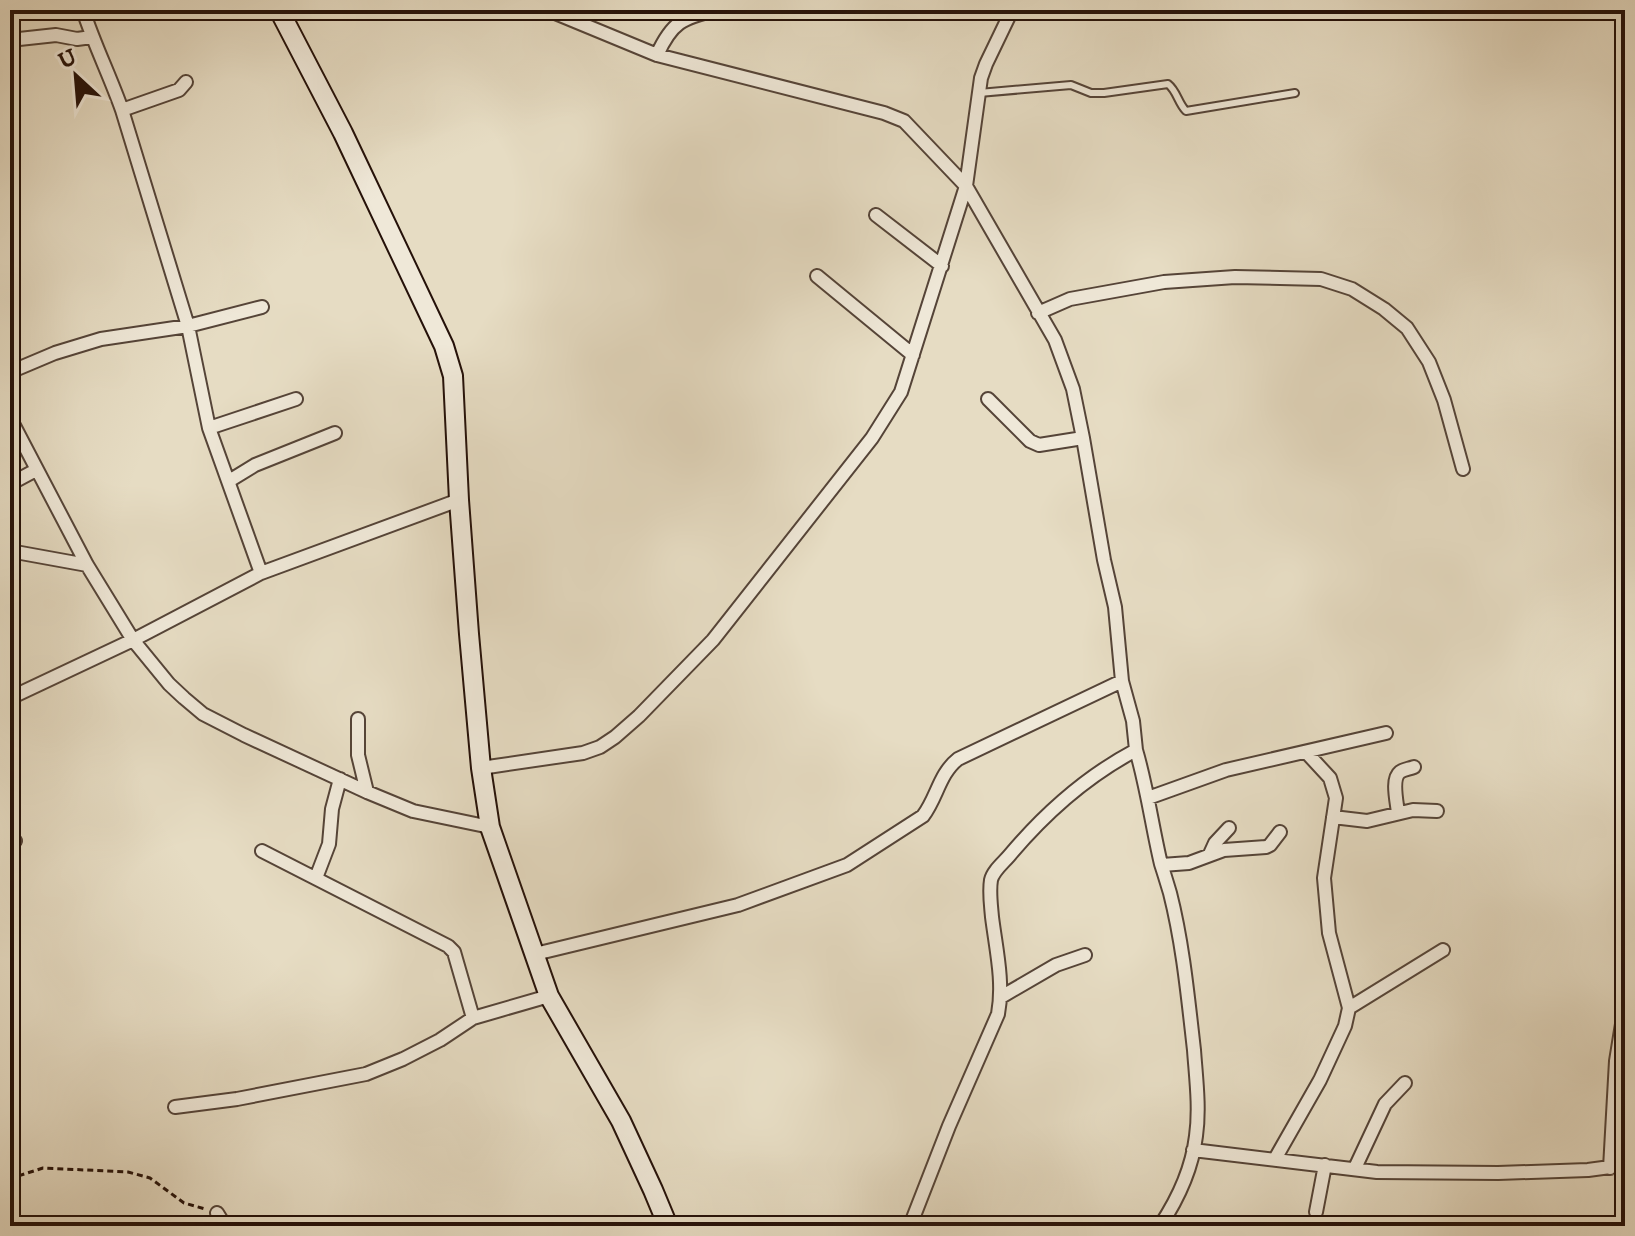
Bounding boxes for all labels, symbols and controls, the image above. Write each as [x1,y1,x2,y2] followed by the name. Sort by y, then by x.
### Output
[36,36,116,116] north arrow
[54,44,81,75] text: U

